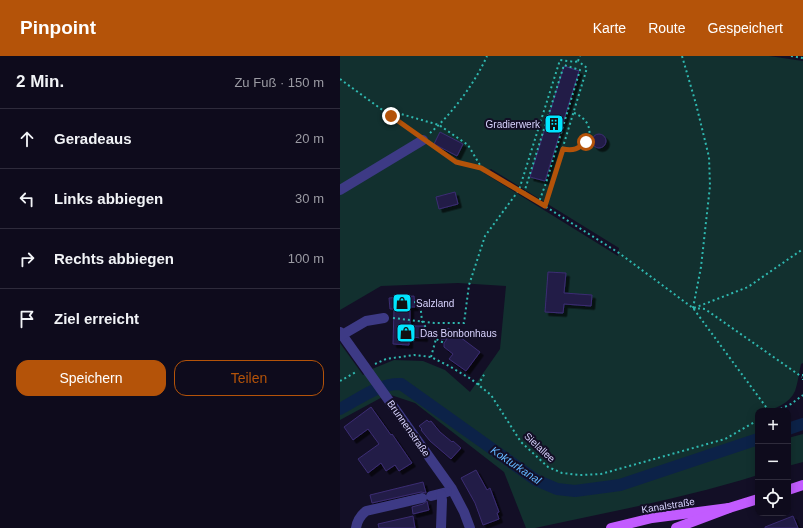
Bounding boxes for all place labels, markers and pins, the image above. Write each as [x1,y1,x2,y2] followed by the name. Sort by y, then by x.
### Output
[543,113,565,135] building icon: Gradierwerk
[486,119,541,130] place label: Gradierwerk
[391,292,413,314] shop icon: Salzland
[416,298,454,309] place label: Salzland
[395,322,417,344] shop icon: Das Bonbonhaus
[420,328,497,339] place label: Das Bonbonhaus

